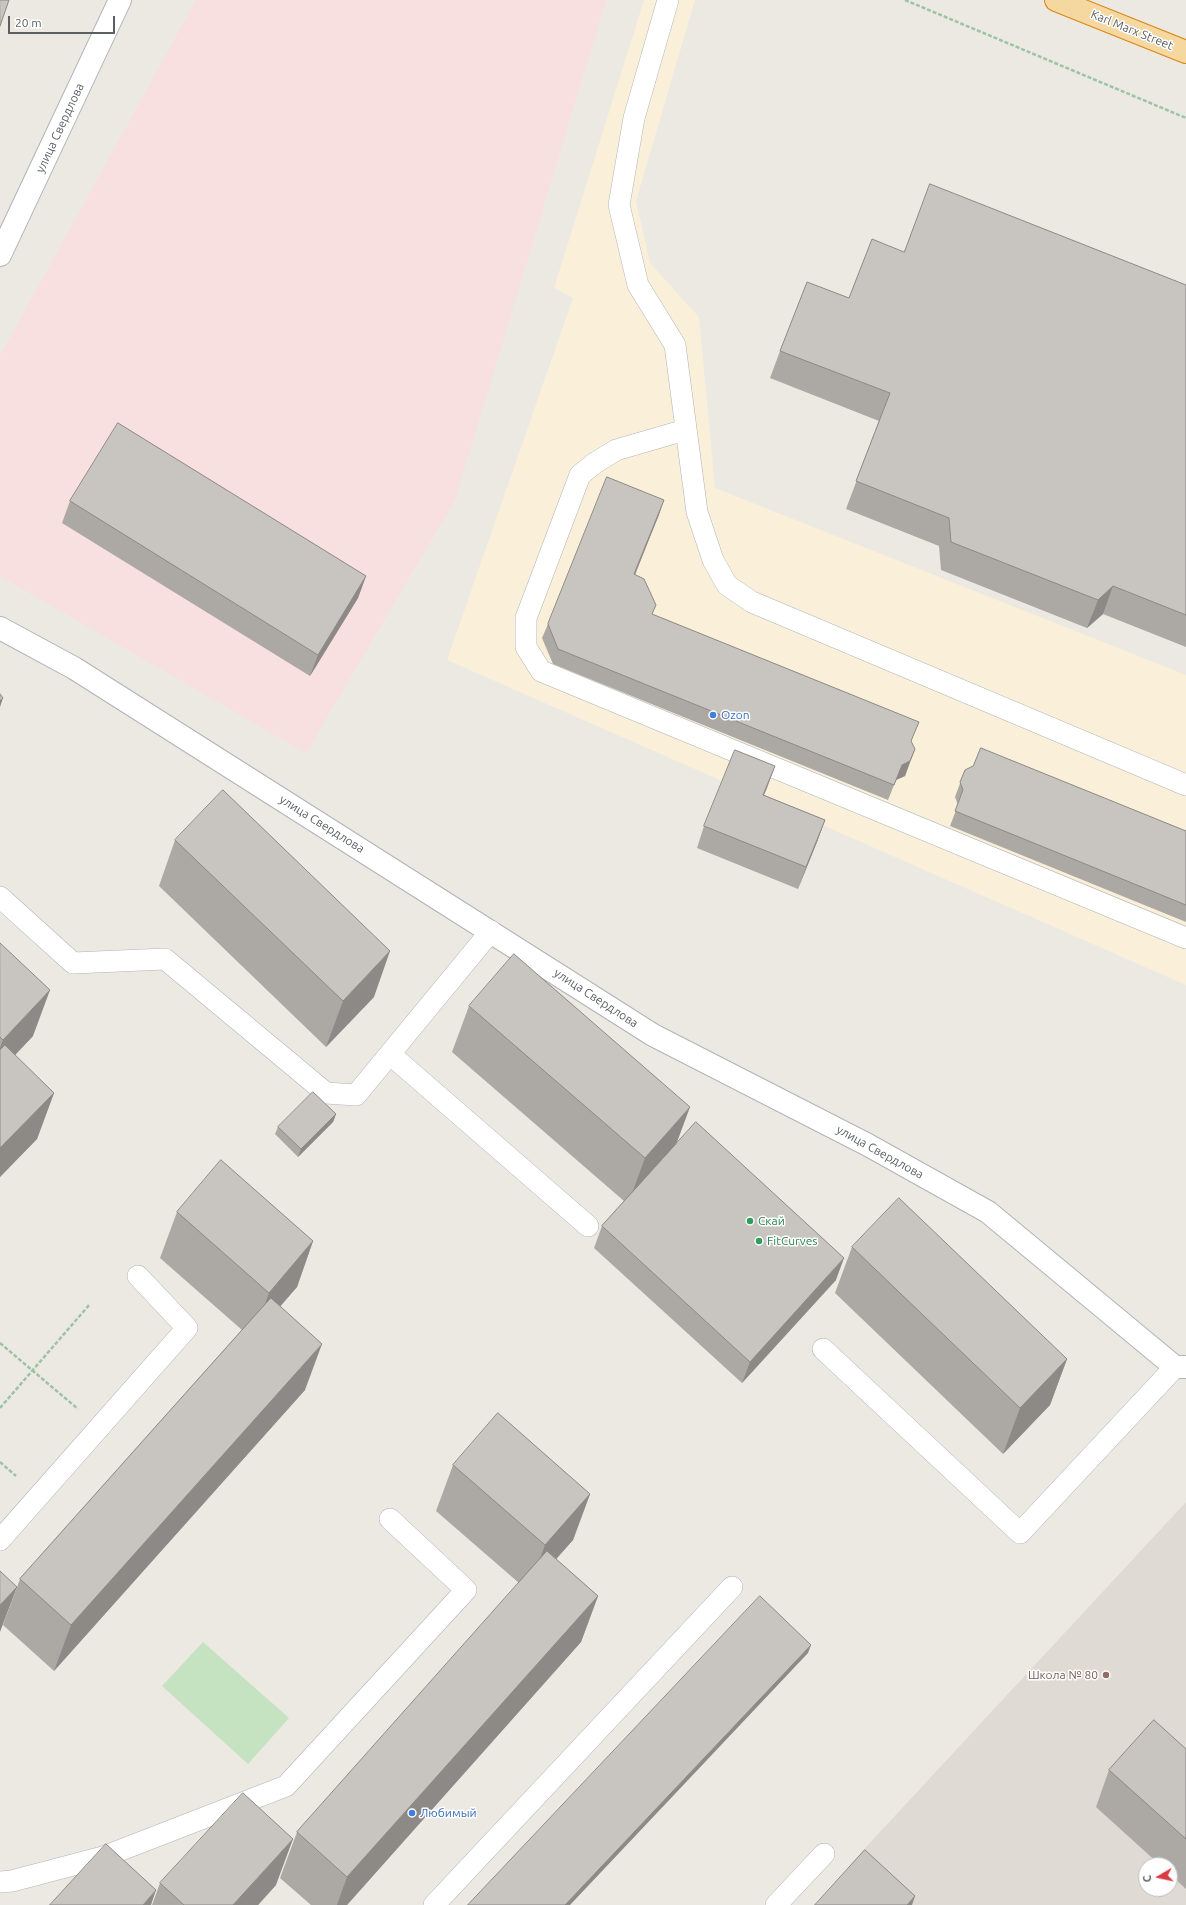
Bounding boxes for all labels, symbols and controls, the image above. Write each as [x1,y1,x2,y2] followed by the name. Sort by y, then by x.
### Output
[1089,7,1175,53] street label: Karl Marx Street
[10,8,117,34] scale bar
[15,16,42,29] text: 20 m
[33,81,87,175] street label: улица Свердлова
[721,708,750,722] place label: Ozon
[708,710,718,720] marker: Ozon
[277,792,367,856] street label: улица Свердлова
[551,965,641,1031] street label: улица Свердлова
[834,1122,926,1182] street label: улица Свердлова
[758,1214,785,1228] place label: Скай
[745,1216,755,1226] marker: Скай
[767,1234,818,1248] place label: FitCurves
[754,1236,764,1246] marker: FitCurves
[1028,1668,1098,1682] place label: Школа № 80
[1101,1670,1111,1680] marker: Школа № 80
[420,1806,477,1820] place label: Любимый
[407,1808,417,1818] marker: Любимый
[1138,1857,1178,1897] north arrow
[1141,1874,1154,1883] text: С

